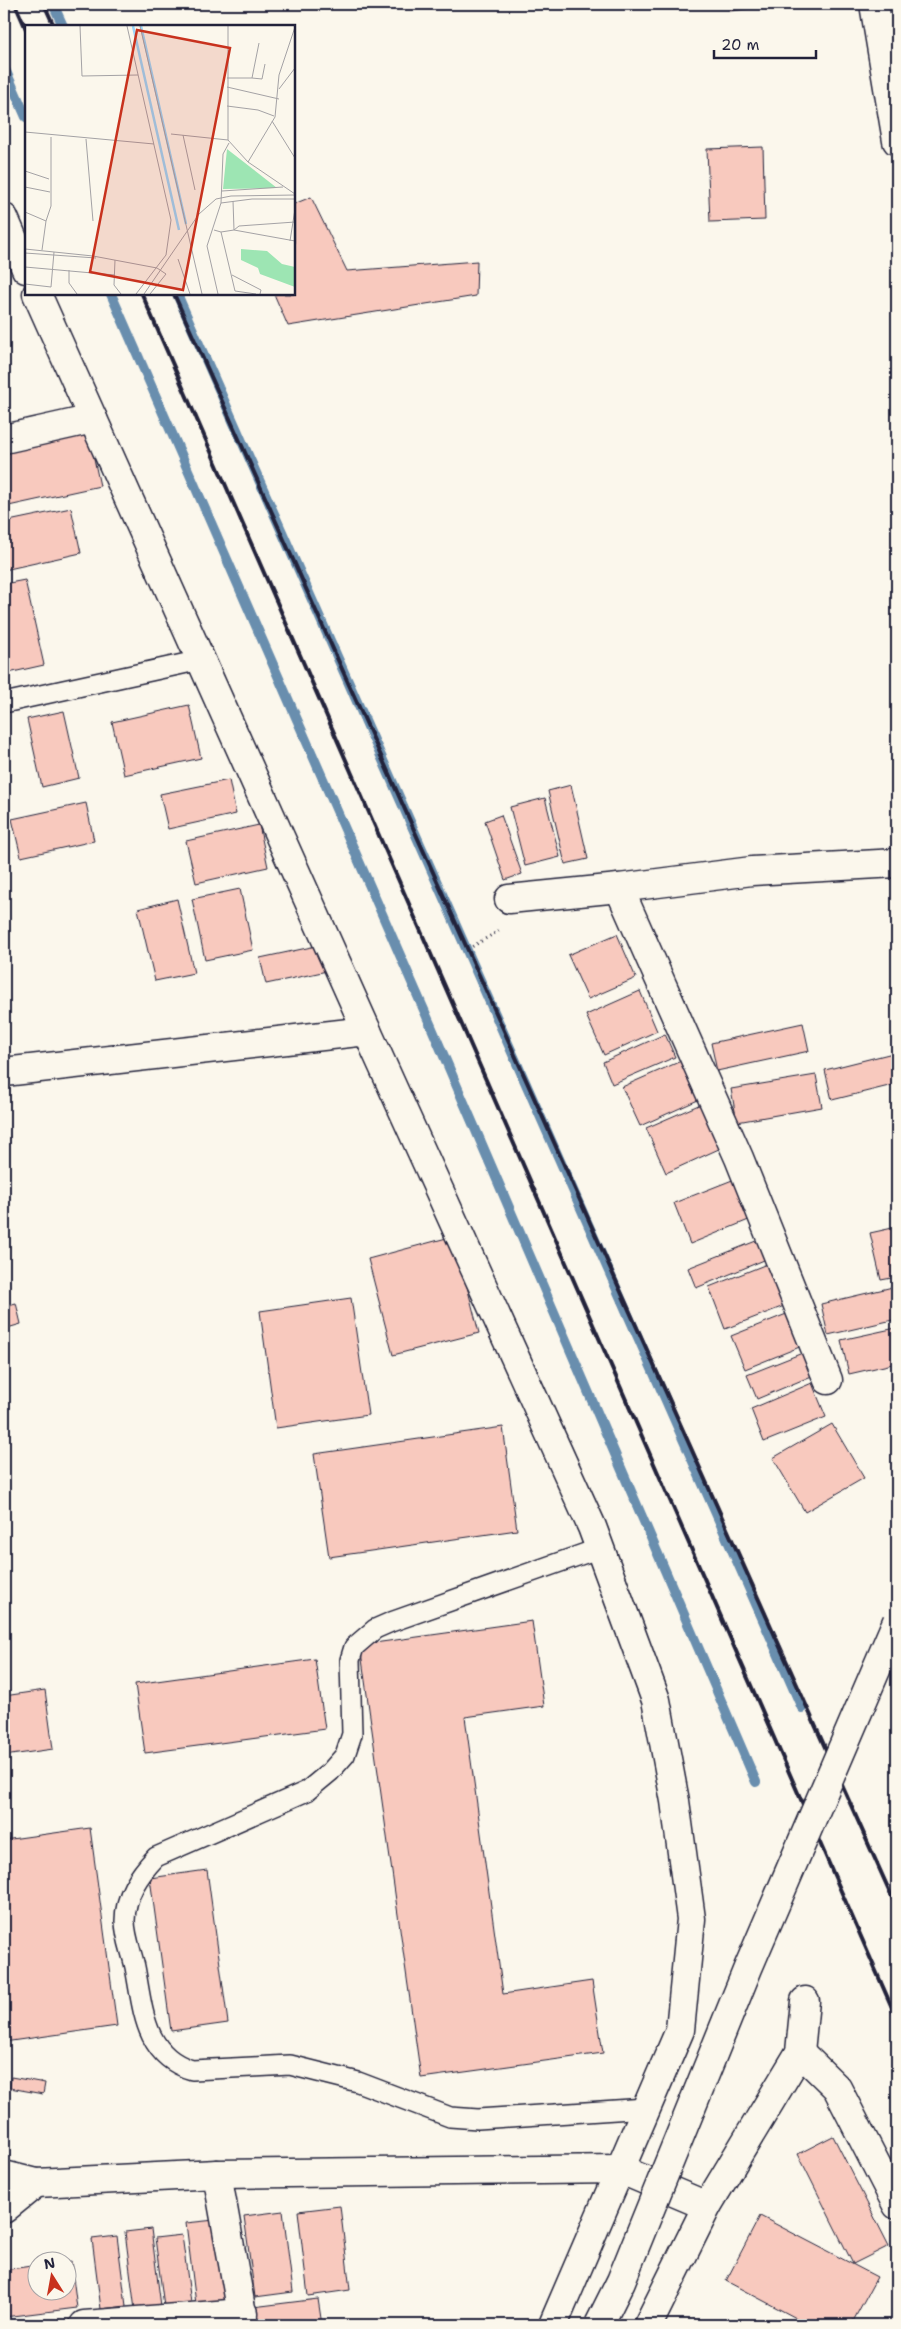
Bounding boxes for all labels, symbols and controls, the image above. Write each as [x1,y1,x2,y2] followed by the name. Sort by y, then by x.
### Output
[25,25,295,295] inset map
[714,28,816,60] scale bar
[721,35,760,55] text: 20 m
[28,2252,78,2302] north arrow
[42,2253,57,2273] text: N

